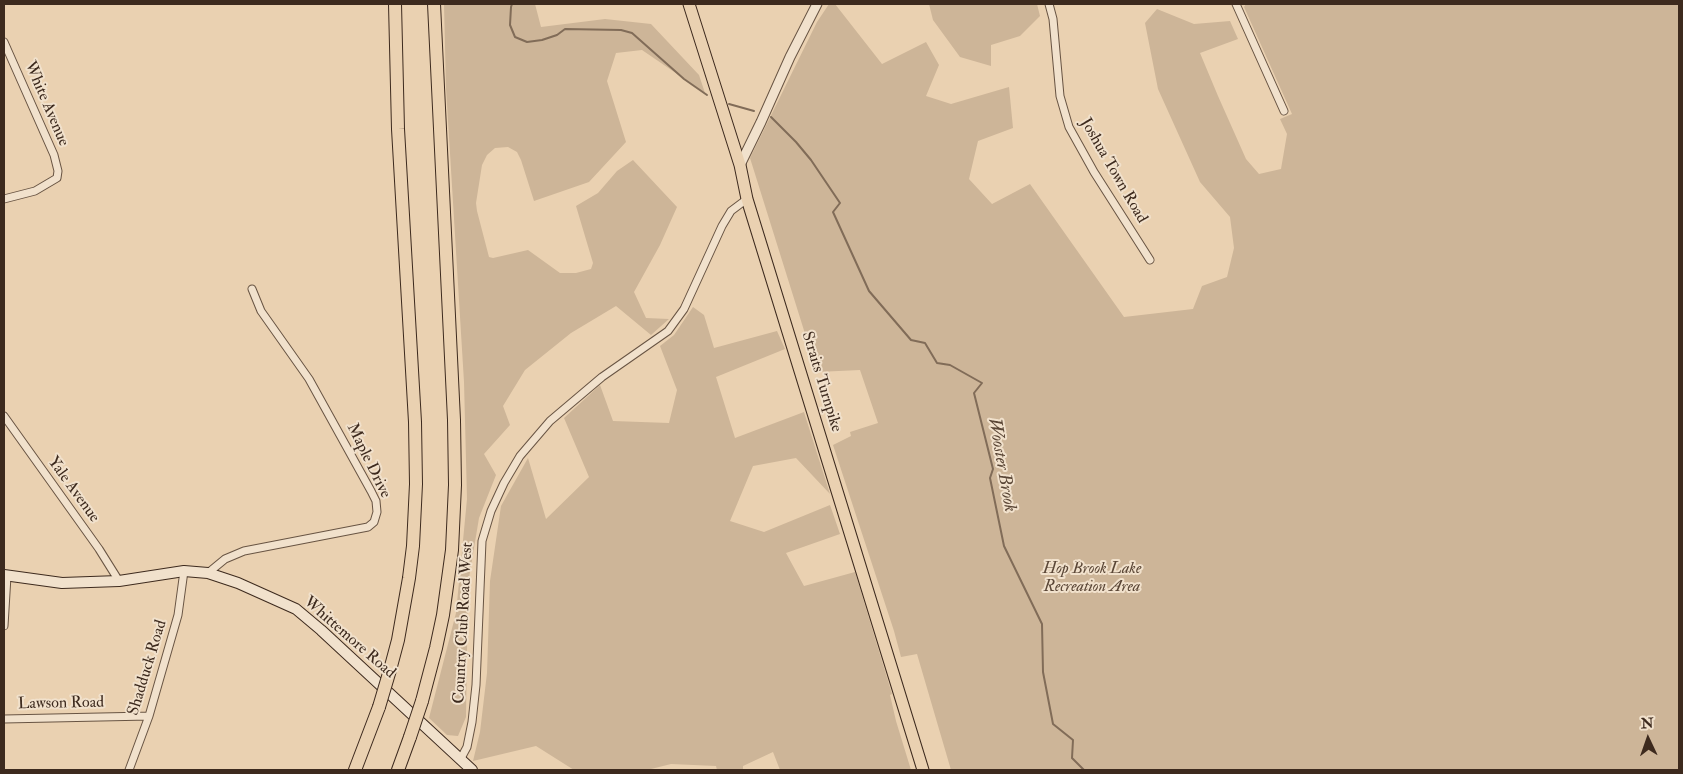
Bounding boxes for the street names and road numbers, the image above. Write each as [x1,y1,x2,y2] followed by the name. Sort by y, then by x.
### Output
[19,59,73,149] street label: White Avenue
[1075,115,1151,227] street label: Joshua Town Road
[797,330,845,434] street label: Straits Turnpike
[342,421,394,501] street label: Maple Drive
[43,453,103,527] street label: Yale Avenue
[450,542,478,704] street label: Country Club Road West
[299,593,399,683] street label: Whittemore Road
[124,618,172,718] street label: Shadduck Road
[18,694,104,714] street label: Lawson Road

